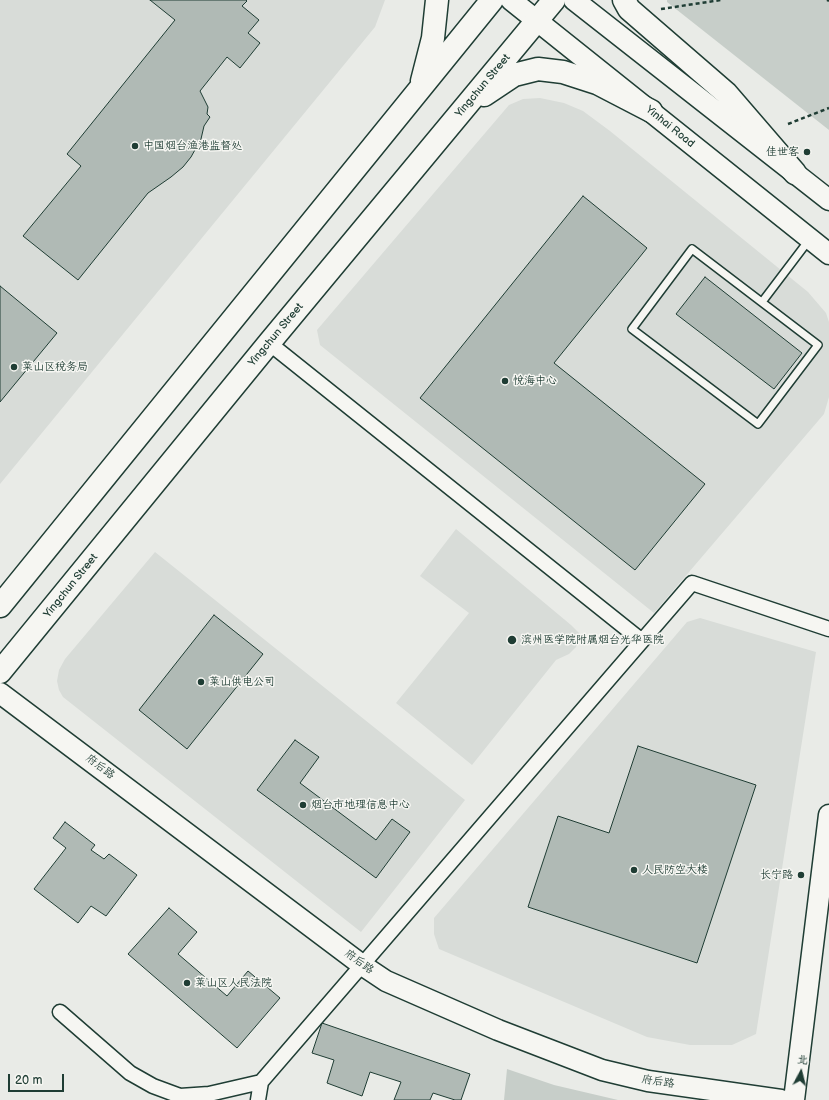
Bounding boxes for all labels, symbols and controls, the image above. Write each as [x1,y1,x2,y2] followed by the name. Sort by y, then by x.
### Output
[453,52,513,120] street label: Yingchun Street
[643,103,697,151] street label: Yinhai Road
[143,139,242,153] place label: 中国烟台渔港监督处
[130,141,140,151] marker: 中国烟台渔港监督处
[766,145,799,159] place label: 佳世客
[802,147,812,157] marker: 佳世客
[246,301,306,369] street label: Yingchun Street
[22,360,88,374] place label: 莱山区税务局
[9,362,19,372] marker: 莱山区税务局
[513,374,557,388] place label: 悦海中心
[500,376,510,386] marker: 悦海中心
[41,551,101,621] street label: Yingchun Street
[521,633,664,647] place label: 滨州医学院附属烟台光华医院
[506,634,518,646] marker: 滨州医学院附属烟台光华医院
[209,675,275,689] place label: 莱山供电公司
[196,677,206,687] marker: 莱山供电公司
[83,752,117,782] street label: 府后路
[311,798,410,812] place label: 烟台市地理信息中心
[298,800,308,810] marker: 烟台市地理信息中心
[642,863,708,877] place label: 人民防空大楼
[629,865,639,875] marker: 人民防空大楼
[760,868,793,882] place label: 长宁路
[796,870,806,880] marker: 长宁路
[342,947,376,977] street label: 府后路
[195,976,272,990] place label: 莱山区人民法院
[182,978,192,988] marker: 莱山区人民法院
[781,1052,821,1092] north arrow
[796,1052,809,1067] text: 北
[10,1066,66,1092] scale bar
[15,1073,42,1088] text: 20 m
[641,1073,675,1091] street label: 府后路

